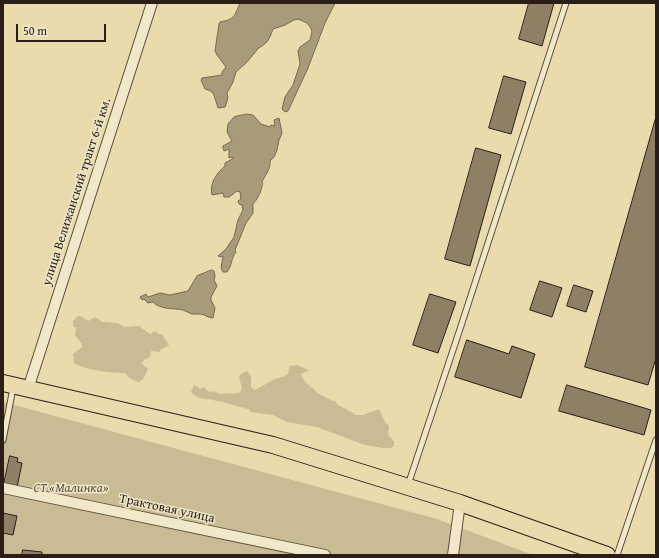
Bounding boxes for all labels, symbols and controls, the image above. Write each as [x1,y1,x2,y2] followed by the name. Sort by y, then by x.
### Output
[18,16,108,42] scale bar
[23,22,47,39] text: 50 m
[39,96,115,288] street label: улица Велижанский тракт 6-й км.
[33,481,109,497] park label: CТ «Малинка»
[118,491,216,527] street label: Трактовая улица

